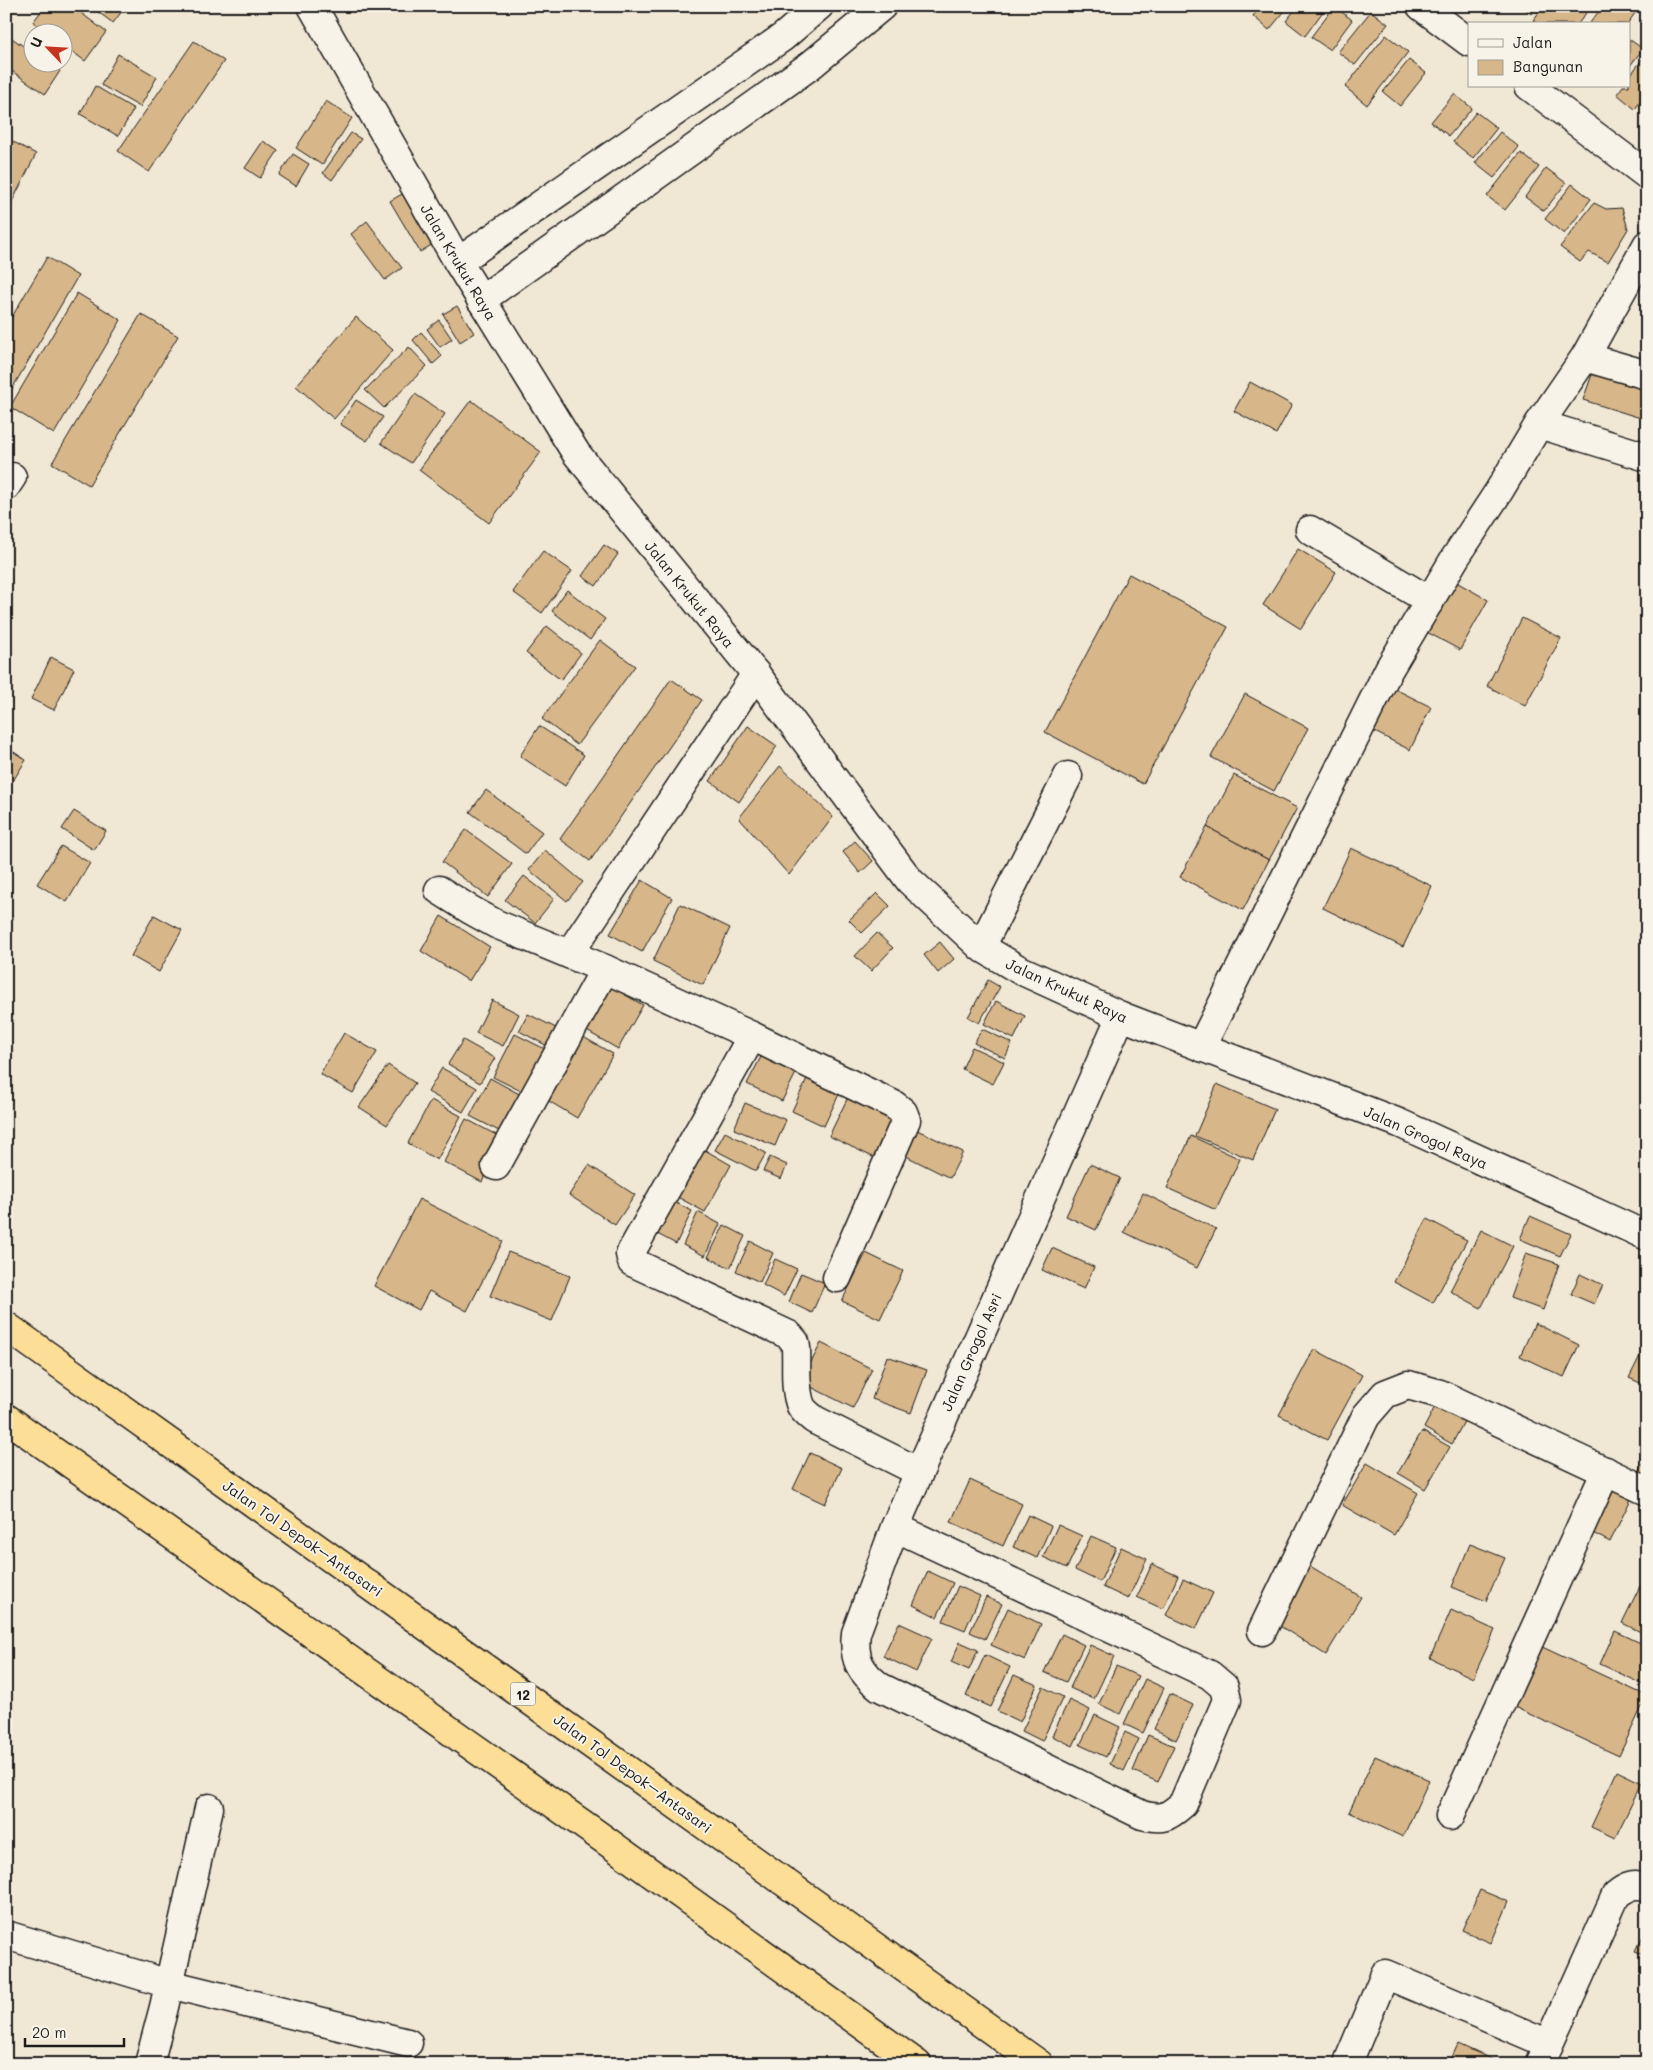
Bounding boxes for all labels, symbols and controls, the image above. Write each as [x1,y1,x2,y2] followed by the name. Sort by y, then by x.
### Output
[22,22,72,72] north arrow
[1468,22,1630,88] legend
[1513,32,1552,52] text: Jalan
[25,34,46,51] text: U
[1513,56,1583,76] text: Bangunan
[416,200,502,324] street label: Jalan Krukut Raya
[641,536,739,652] street label: Jalan Krukut Raya
[1003,953,1131,1027] street label: Jalan Krukut Raya
[1361,1101,1491,1173] street label: Jalan Grogol Raya
[936,1290,1006,1414] street label: Jalan Grogol Asri
[219,1475,387,1601] street label: Jalan Tol Depok–Antasari
[510,1682,536,1706] road number: 12
[550,1709,716,1837] street label: Jalan Tol Depok–Antasari
[25,2015,124,2047] scale bar
[32,2022,66,2042] text: 20 m

